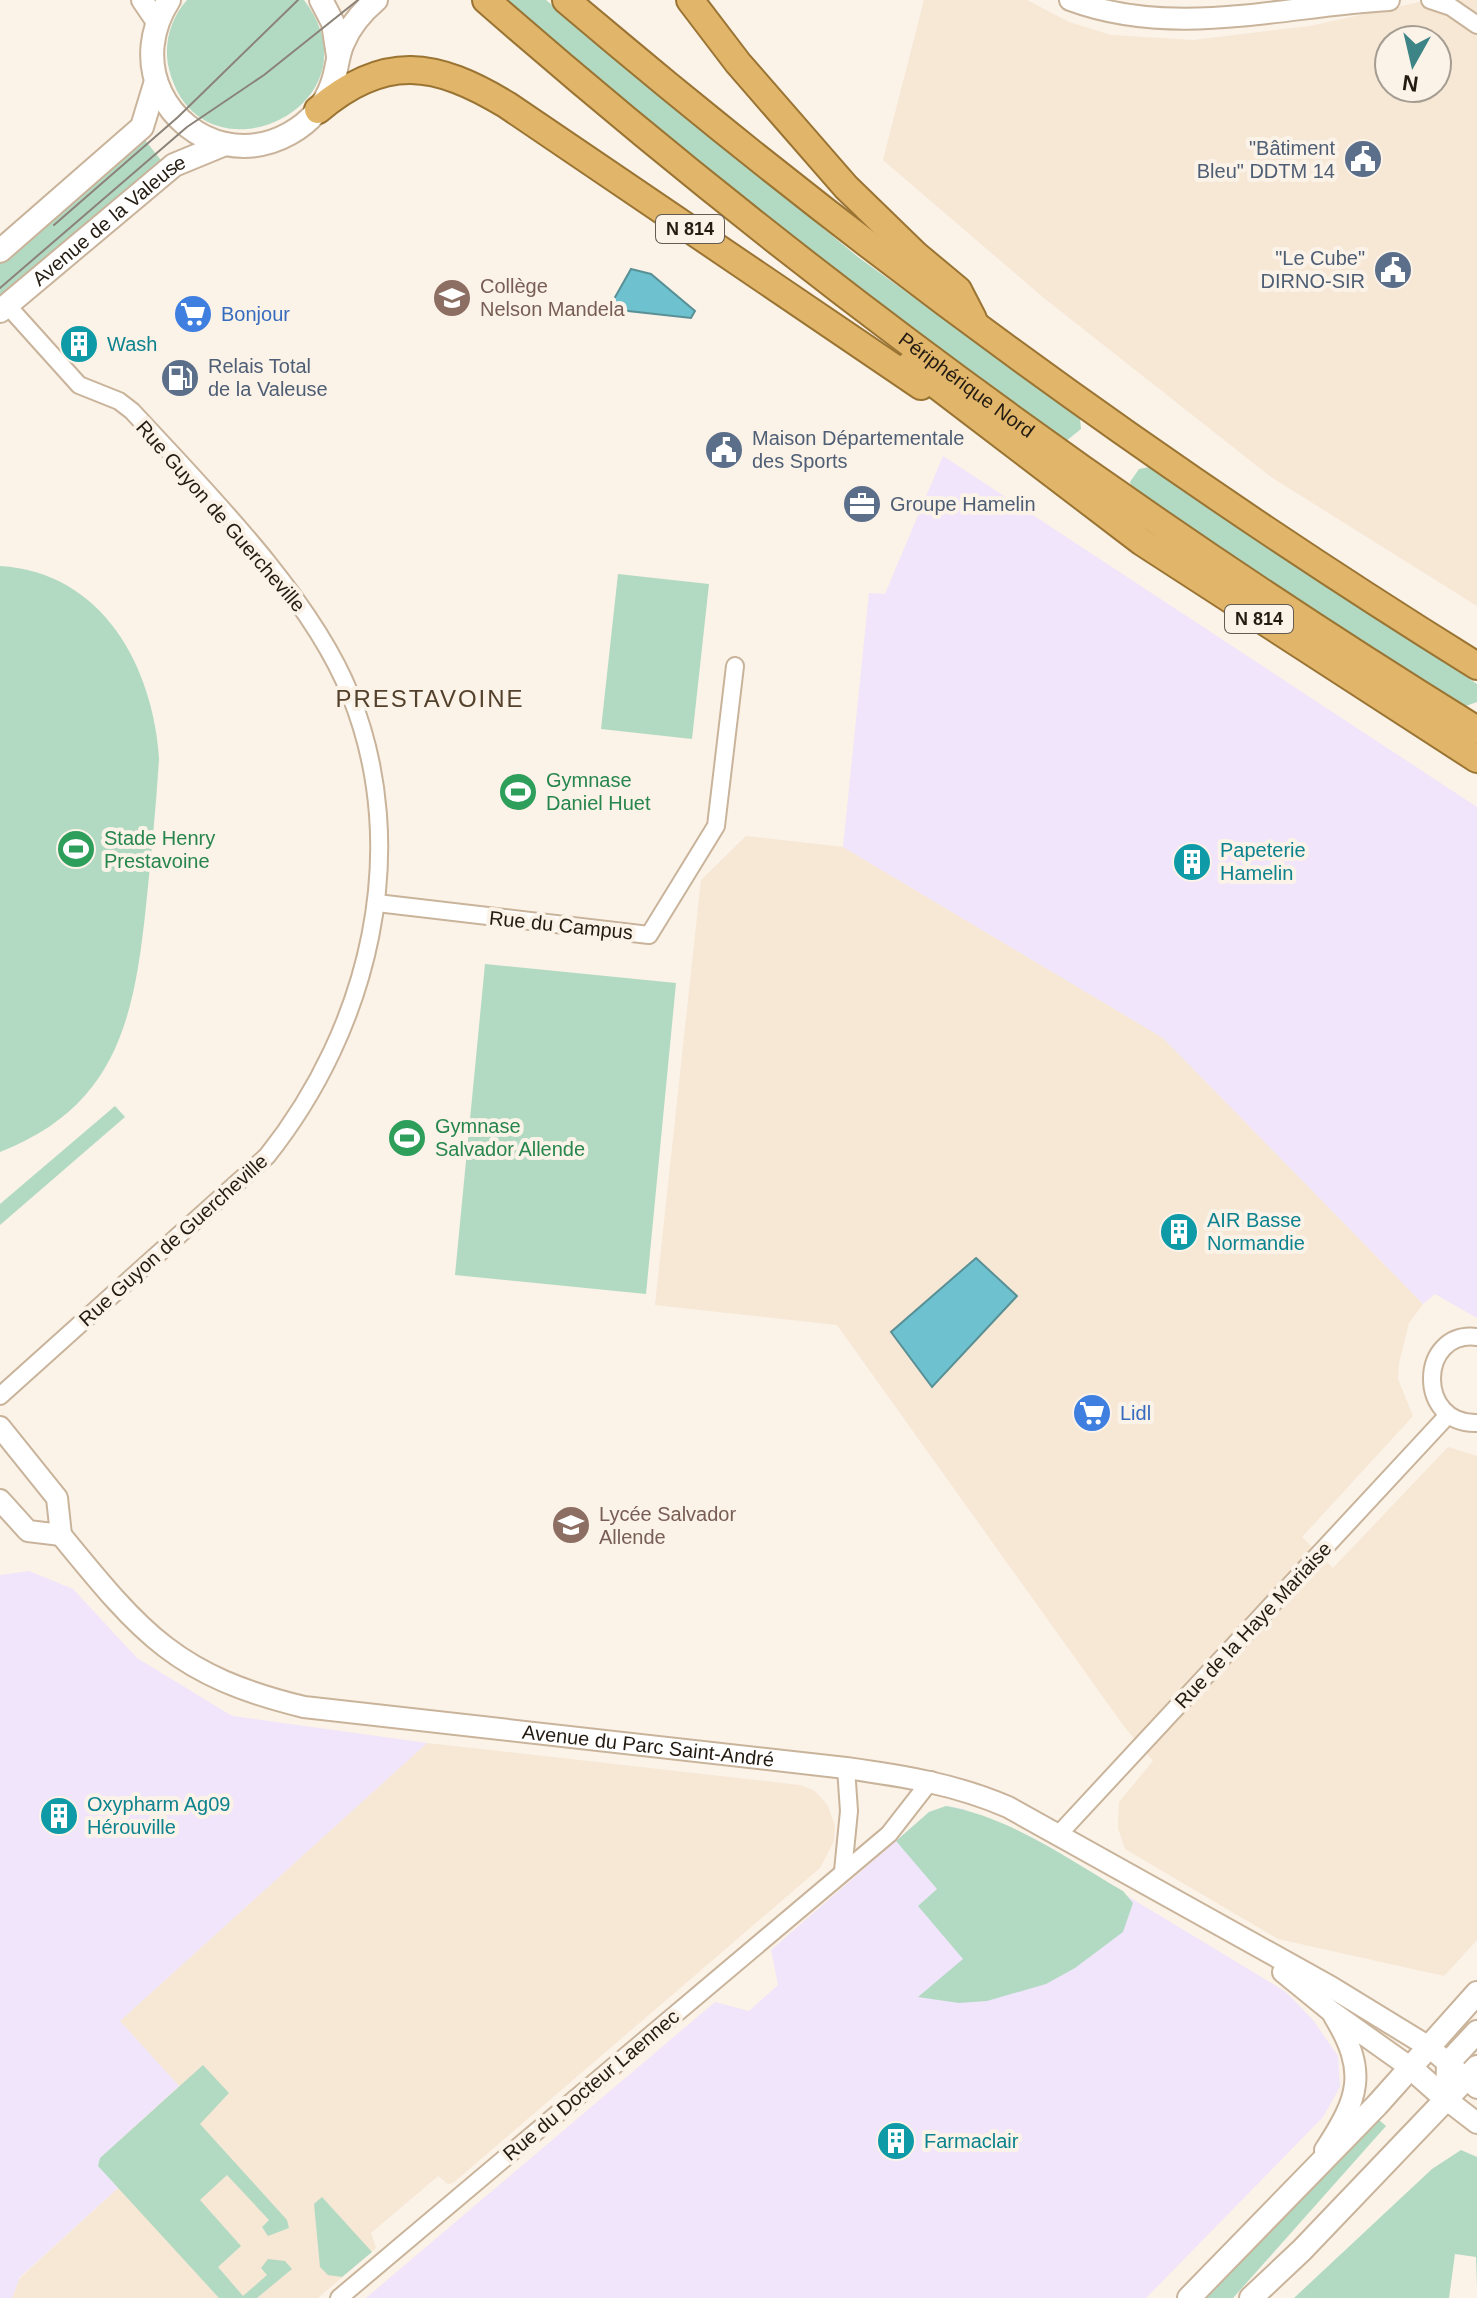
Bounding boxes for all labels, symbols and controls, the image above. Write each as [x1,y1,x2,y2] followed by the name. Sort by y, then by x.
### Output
[1373,24,1453,104] north arrow
[1401,70,1420,97] text: N
[1197,137,1335,182] place label: "Bâtiment Bleu" DDTM 14
[1342,138,1384,180] public building icon: "Bâtiment Bleu" DDTM 14
[28,151,189,290] street label: Avenue de la Valeuse
[656,215,724,243] road number: N 814
[1261,247,1365,292] place label: "Le Cube" DIRNO-SIR
[1372,249,1414,291] public building icon: "Le Cube" DIRNO-SIR
[480,275,625,320] place label: Collège Nelson Mandela
[431,277,473,319] school or university icon: Collège Nelson Mandela
[172,293,214,335] supermarket icon: Bonjour
[221,303,290,325] place label: Bonjour
[58,323,100,365] building icon: Wash
[895,328,1039,442] street label: Périphérique Nord
[107,333,157,355] place label: Wash
[208,355,328,400] place label: Relais Total de la Valeuse
[159,357,201,399] fuel station icon: Relais Total de la Valeuse
[132,416,310,616] street label: Rue Guyon de Guercheville
[752,427,964,472] place label: Maison Départementale des Sports
[703,429,745,471] public building icon: Maison Départementale des Sports
[841,483,883,525] office icon: Groupe Hamelin
[890,493,1036,515] place label: Groupe Hamelin
[1225,605,1293,633] road number: N 814
[335,685,525,712] district label: PRESTAVOINE
[546,769,651,814] place label: Gymnase Daniel Huet
[497,771,539,813] sports icon: Gymnase Daniel Huet
[104,827,215,872] place label: Stade Henry Prestavoine
[55,828,97,870] sports icon: Stade Henry Prestavoine
[1220,839,1306,884] place label: Papeterie Hamelin
[1171,841,1213,883] building icon: Papeterie Hamelin
[488,907,634,943] street label: Rue du Campus
[435,1115,585,1160] place label: Gymnase Salvador Allende
[386,1117,428,1159] sports icon: Gymnase Salvador Allende
[74,1150,272,1330] street label: Rue Guyon de Guercheville
[1207,1209,1305,1254] place label: AIR Basse Normandie
[1158,1211,1200,1253] building icon: AIR Basse Normandie
[1071,1392,1113,1434] supermarket icon: Lidl
[1120,1402,1151,1424] place label: Lidl
[599,1503,736,1548] place label: Lycée Salvador Allende
[550,1504,592,1546] school or university icon: Lycée Salvador Allende
[1170,1537,1336,1713] street label: Rue de la Haye Mariaise
[521,1721,775,1771] street label: Avenue du Parc Saint-André
[87,1793,230,1838] place label: Oxypharm Ag09 Hérouville
[38,1795,80,1837] building icon: Oxypharm Ag09 Hérouville
[499,2005,683,2165] street label: Rue du Docteur Laennec
[875,2120,917,2162] building icon: Farmaclair
[924,2130,1019,2152] place label: Farmaclair

